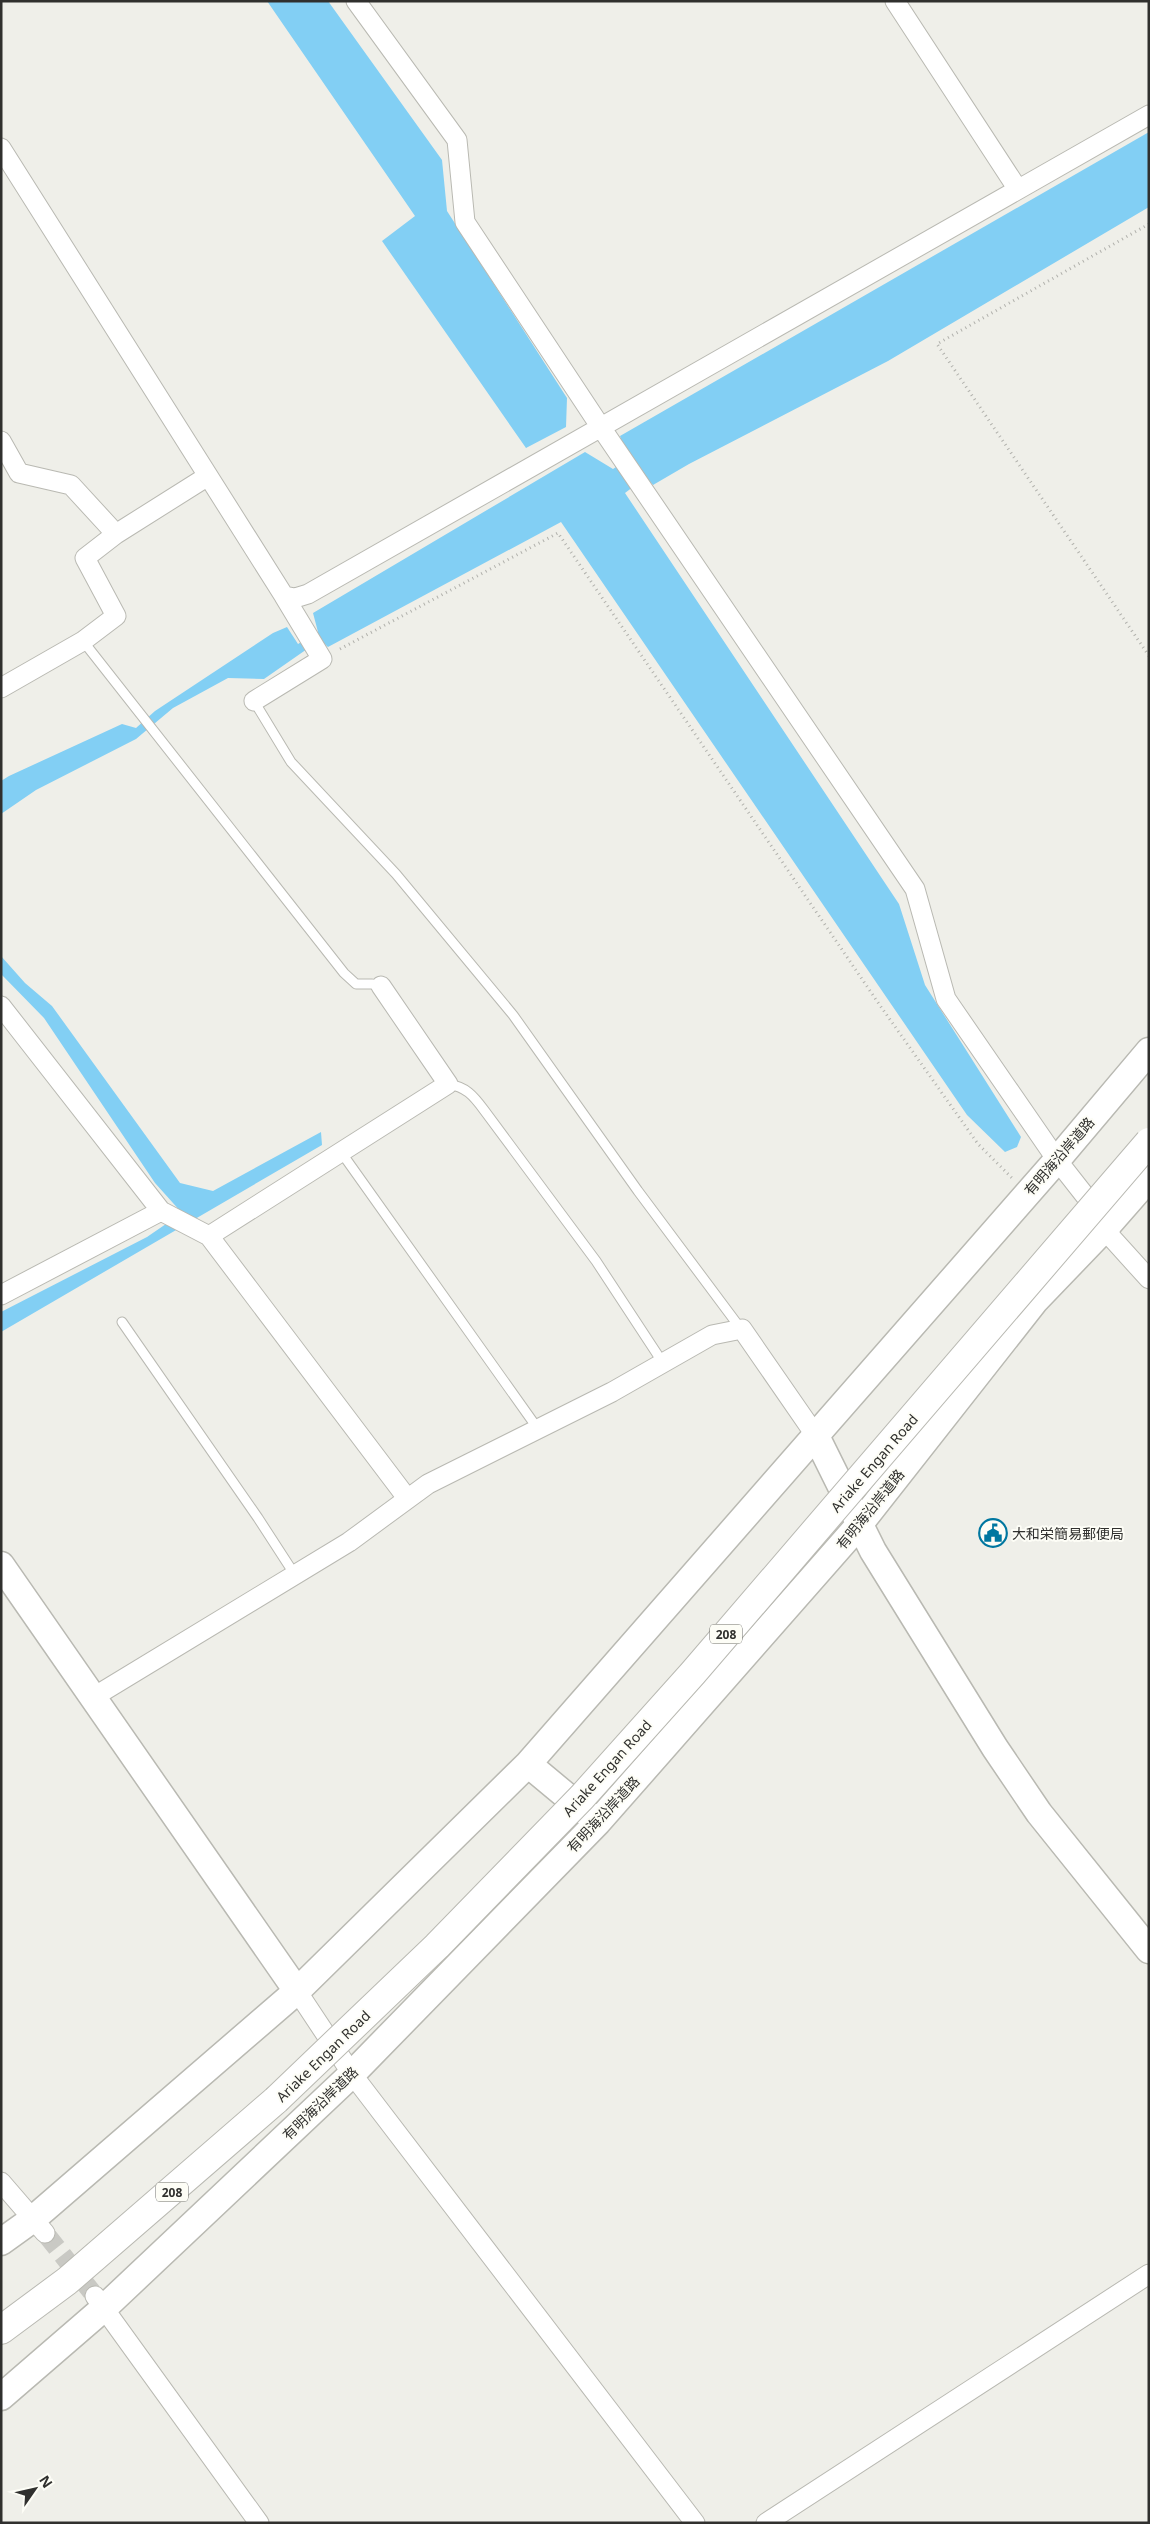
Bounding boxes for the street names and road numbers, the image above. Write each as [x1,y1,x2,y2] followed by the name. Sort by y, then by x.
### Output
[1020,1113,1098,1199] street label: 有明海沿岸道路
[826,1410,922,1516] street label: Ariake Engan Road
[832,1465,908,1553] street label: 有明海沿岸道路
[710,1625,742,1644] road number: 208
[558,1716,656,1820] street label: Ariake Engan Road
[563,1772,643,1856] street label: 有明海沿岸道路
[272,2006,374,2106] street label: Ariake Engan Road
[278,2062,362,2144] street label: 有明海沿岸道路
[156,2182,188,2202] road number: 208

